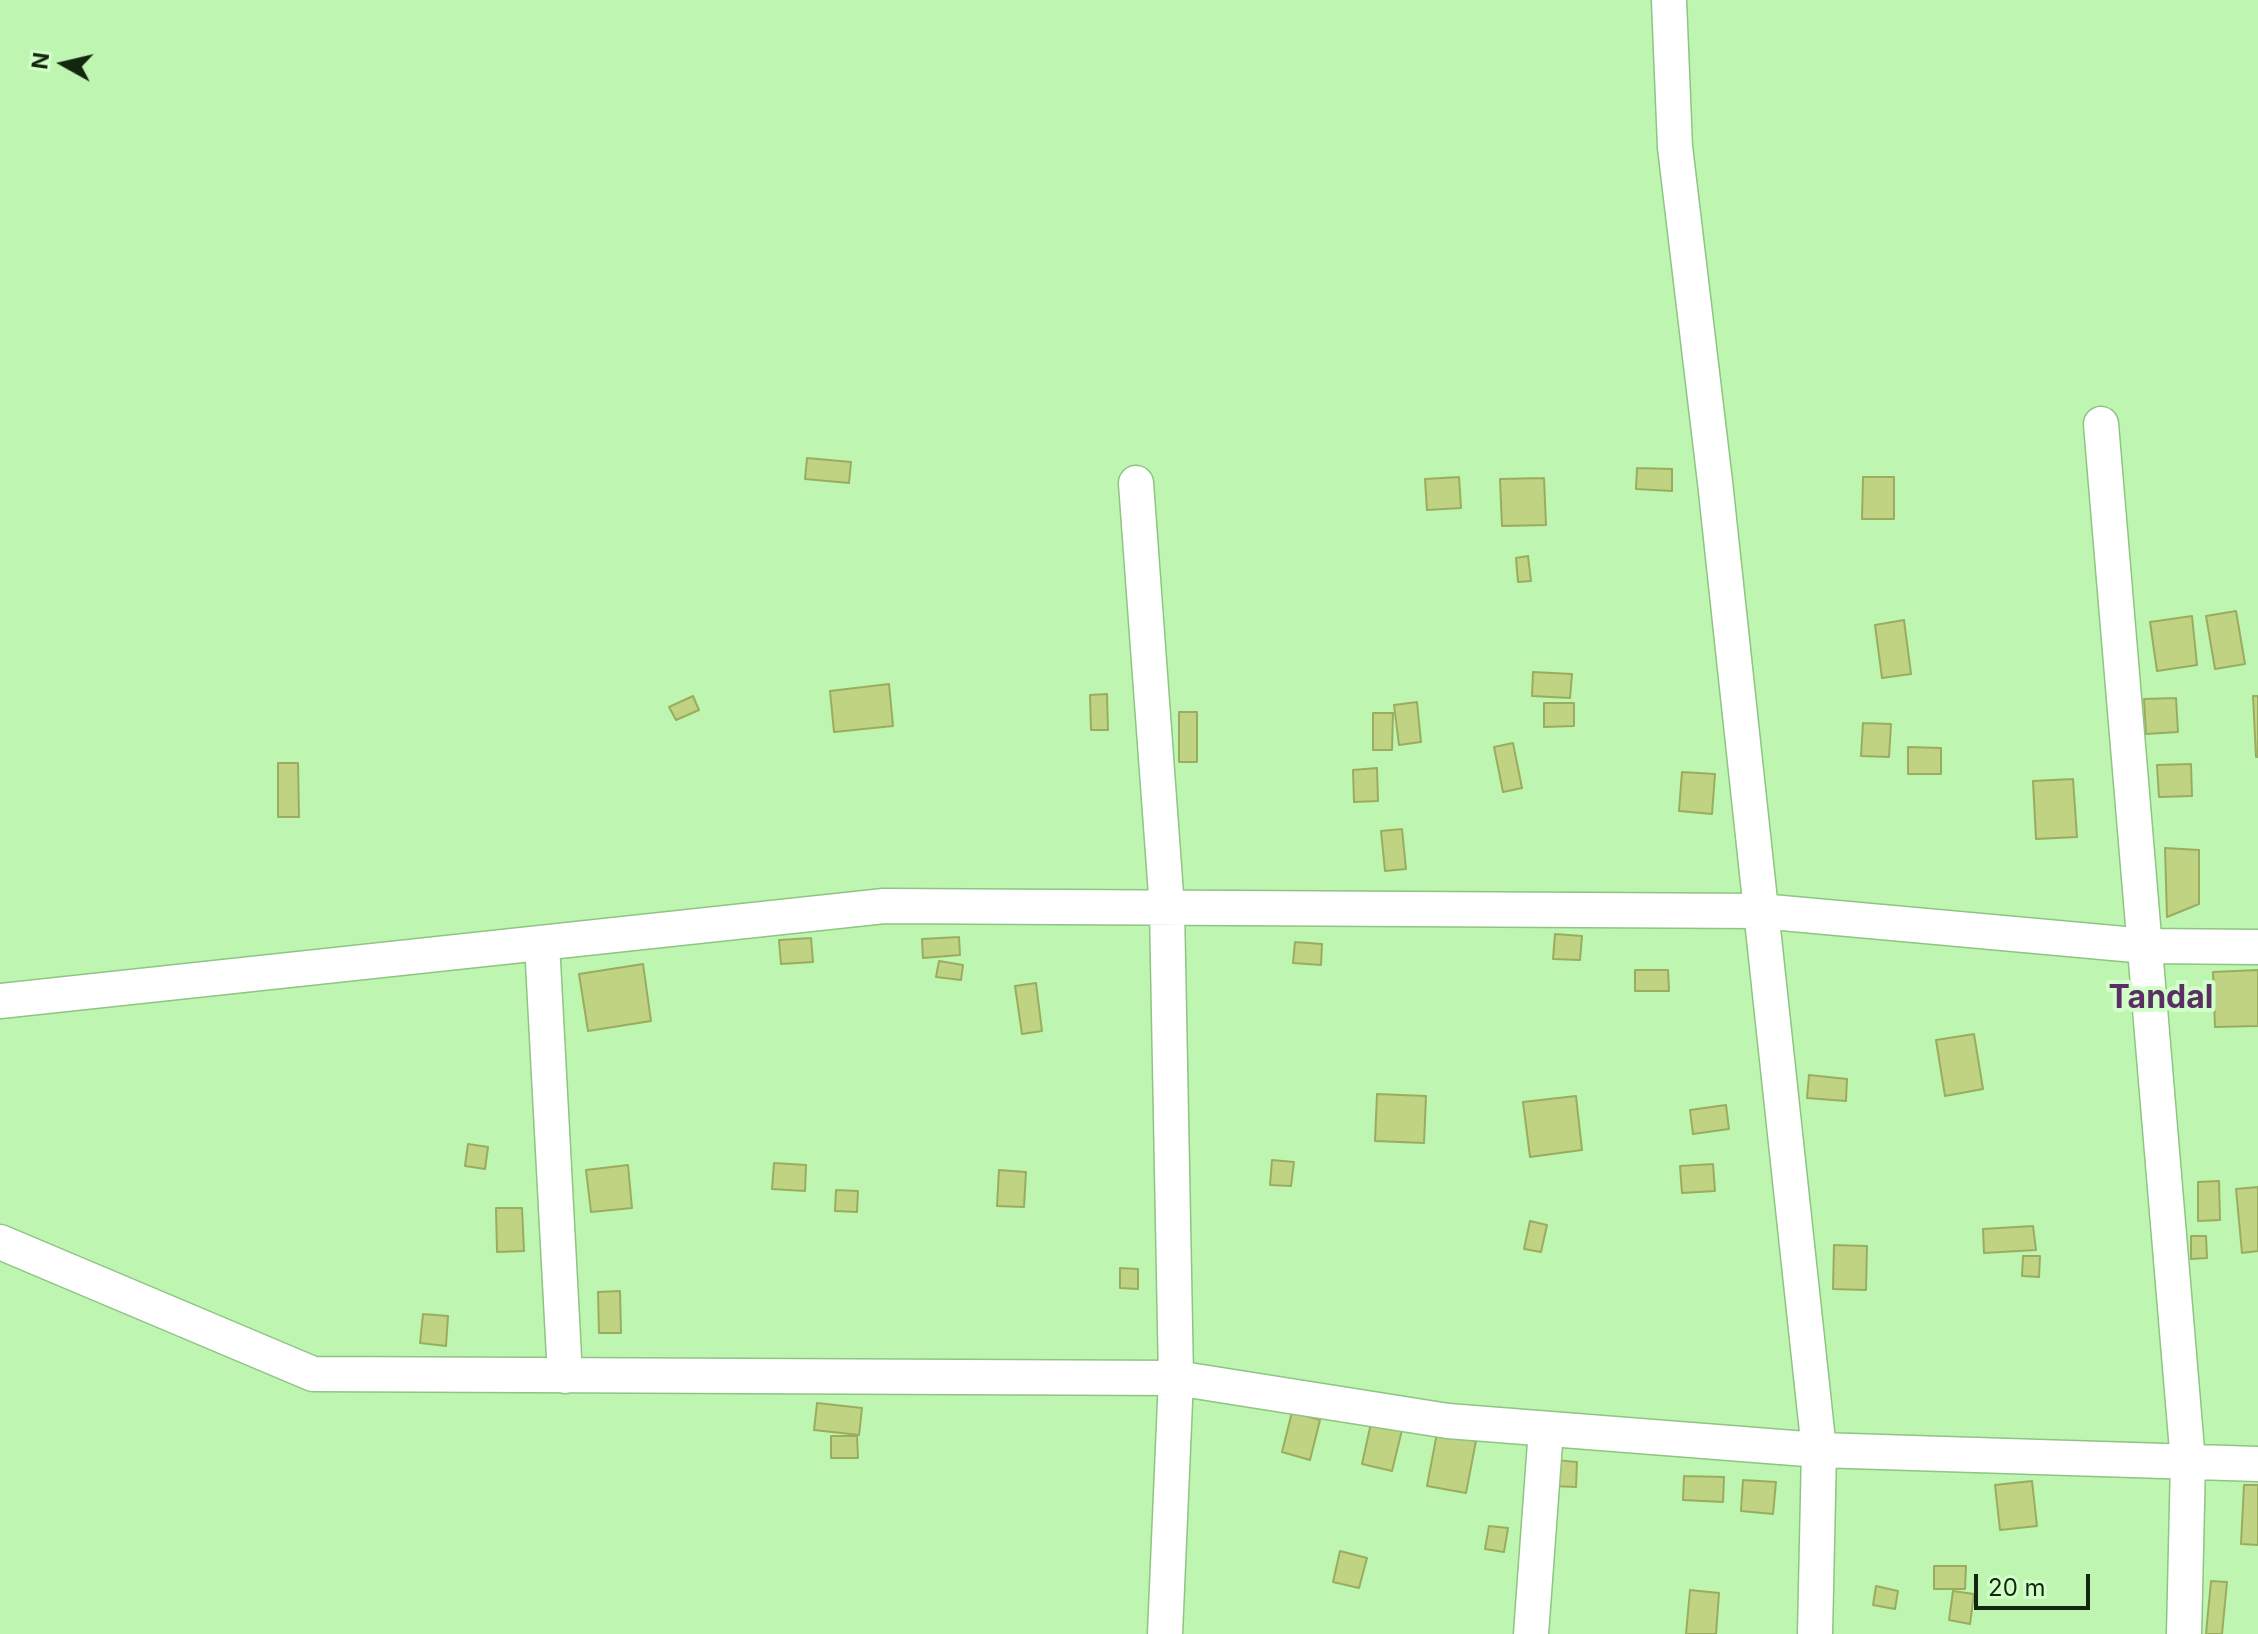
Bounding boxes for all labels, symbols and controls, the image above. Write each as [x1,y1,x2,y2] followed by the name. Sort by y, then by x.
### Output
[24,24,104,104] north arrow
[26,51,54,71] text: N
[2109,979,2213,1017] district label: Tandal
[1978,1558,2094,1608] scale bar
[1988,1573,2046,1602] text: 20 m

